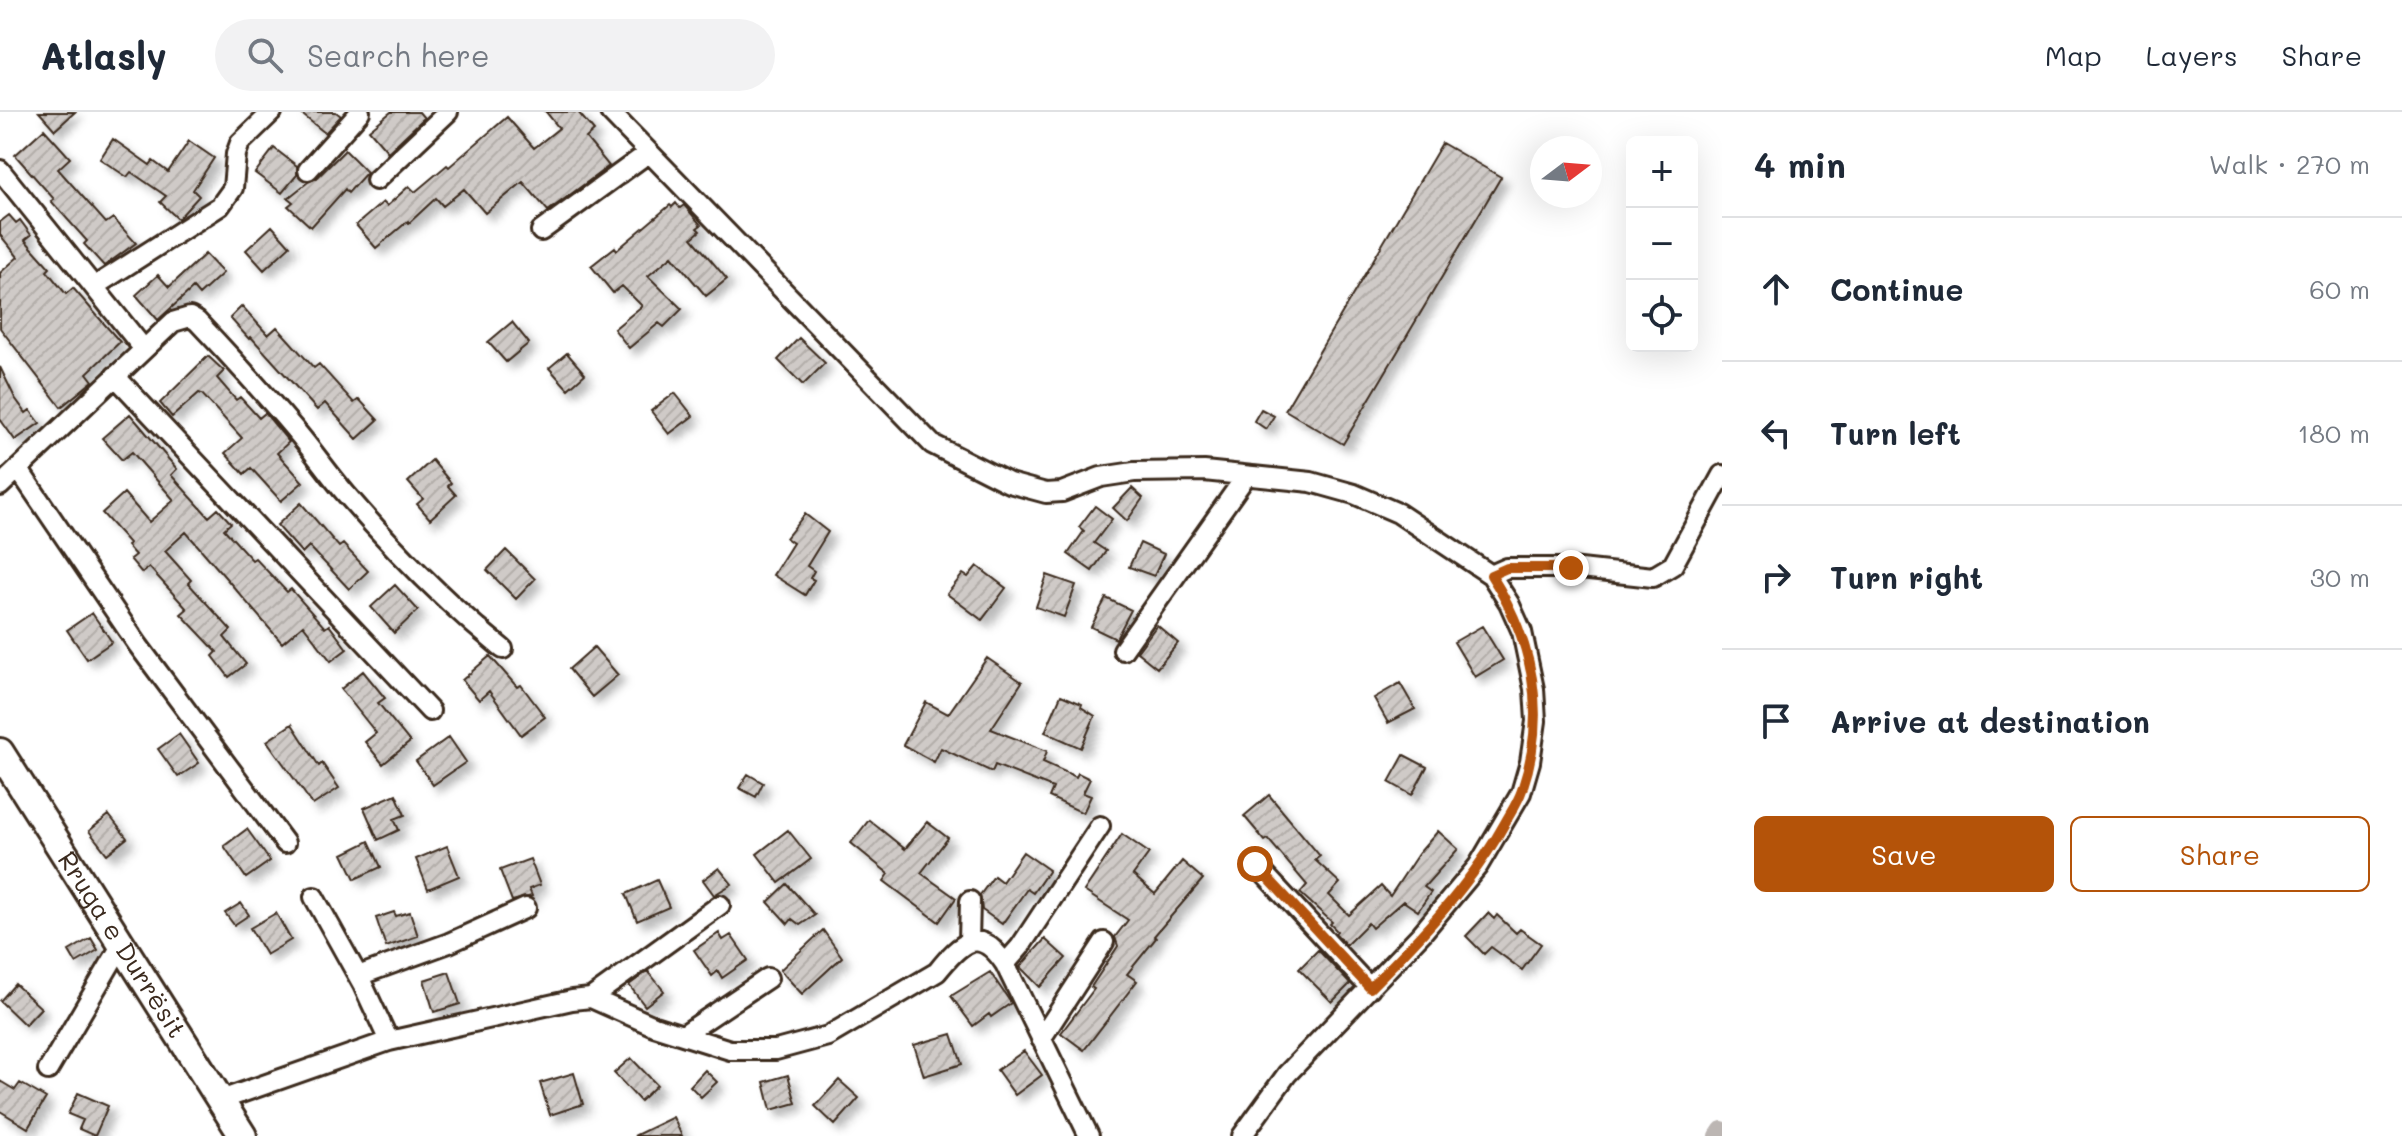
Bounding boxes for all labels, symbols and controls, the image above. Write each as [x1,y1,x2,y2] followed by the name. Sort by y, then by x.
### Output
[215,19,775,91] search box
[40,30,167,80] text: Atlasly
[243,33,287,77] icon: search
[307,35,489,75] text: Search here
[2045,37,2102,73] text: Map
[2146,37,2238,73] text: Layers
[2282,37,2362,73] text: Share
[1530,136,1602,208] north arrow
[1626,136,1698,352] map controls
[1626,136,1698,208] button: +
[1754,142,1846,187] text: 4 min
[2209,147,2370,181] text: Walk · 270 m
[1626,208,1698,280] button: −
[1754,267,1798,311] icon: ahead
[1830,269,1963,309] text: Continue
[2309,272,2370,306] text: 60 m
[1626,280,1698,352] button: locate
[1754,411,1798,455] icon: left
[1830,413,1961,453] text: Turn left
[2298,416,2370,450] text: 180 m
[1553,550,1589,586] route end
[1754,555,1798,599] icon: right
[1830,557,1983,597] text: Turn right
[2310,560,2370,594] text: 30 m
[1754,699,1798,743] icon: arrive
[1830,701,2150,741] text: Arrive at destination
[1754,816,2054,892] button: Save
[2070,816,2370,892] button: Share
[51,844,195,1044] street label: Rruga e Durrësit
[1237,846,1273,882] route start

